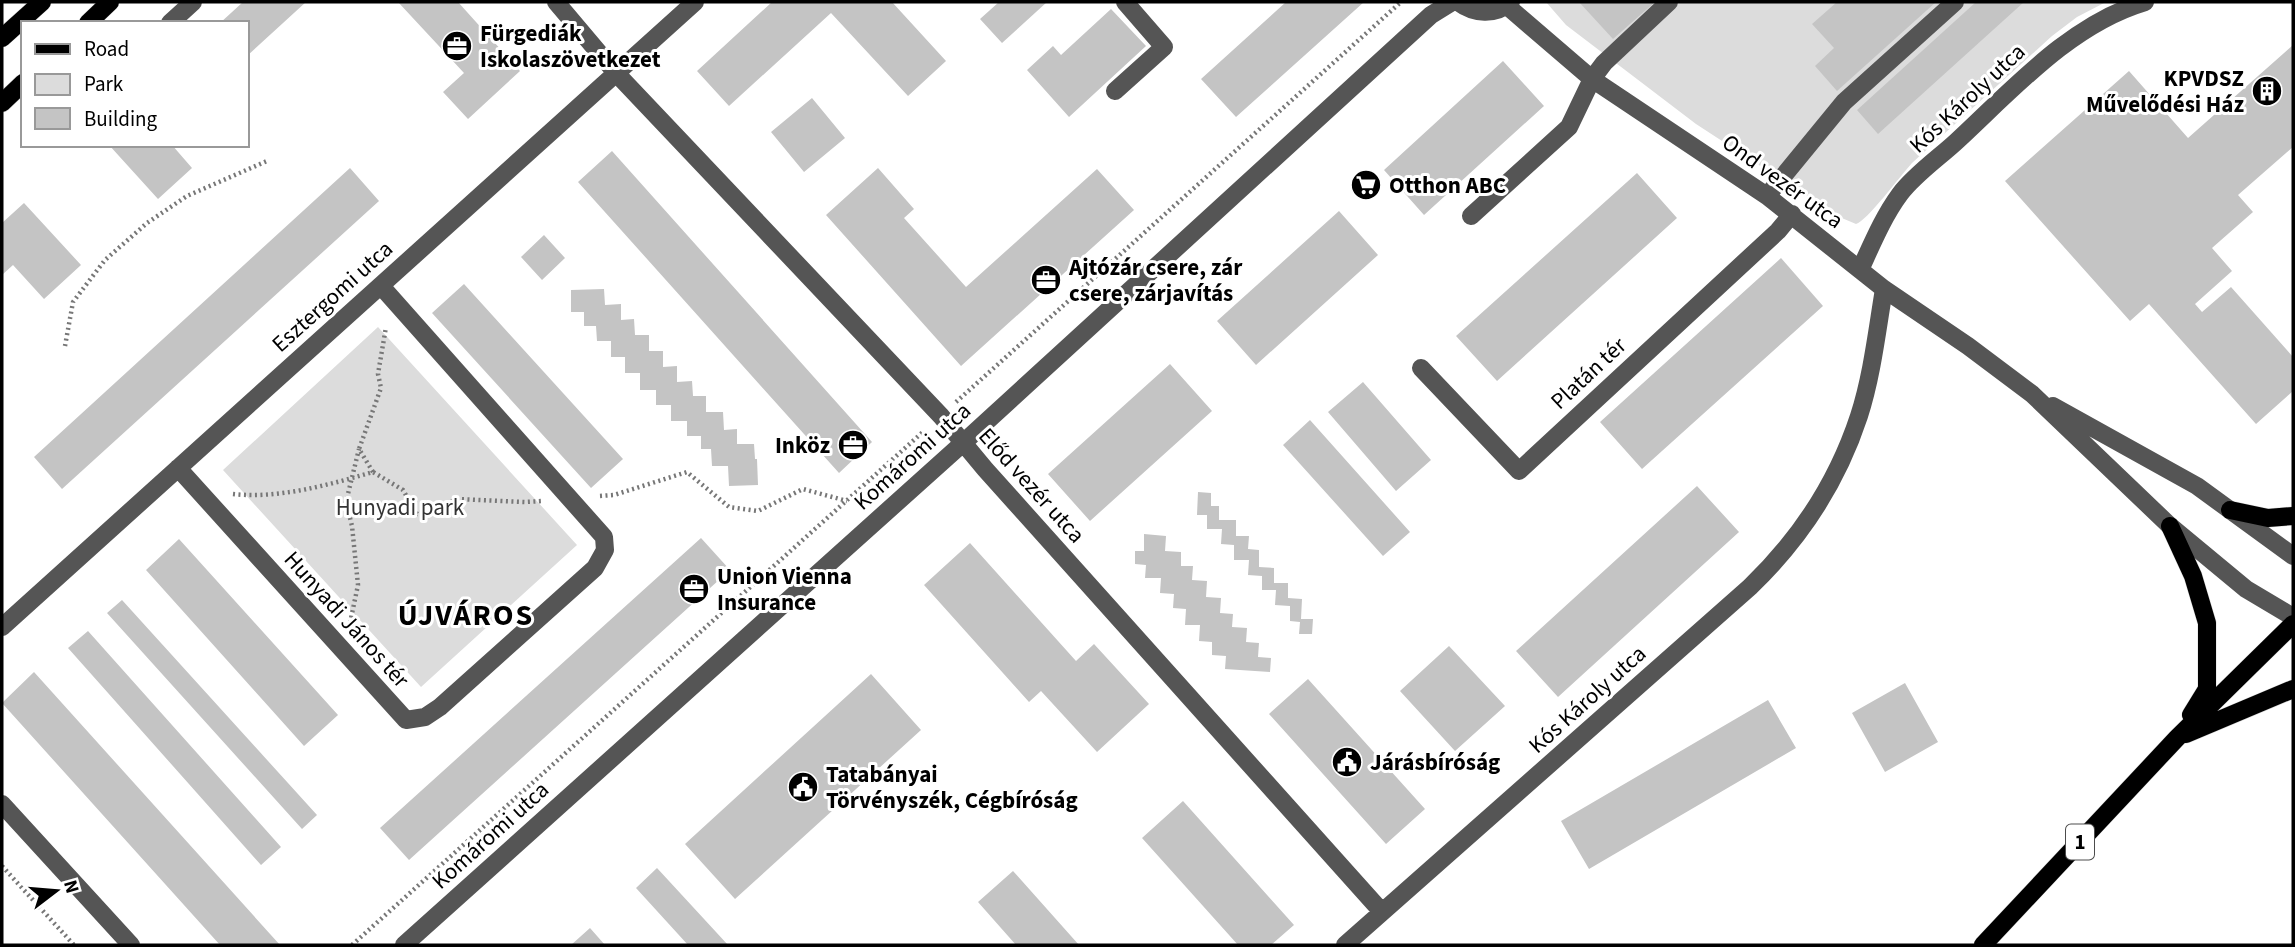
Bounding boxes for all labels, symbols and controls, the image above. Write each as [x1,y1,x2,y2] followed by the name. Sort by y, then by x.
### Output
[480,17,661,76] place label: Fürgediák Iskolaszövetkezet
[21,21,248,147] legend
[440,29,474,63] office icon: Fürgediák Iskolaszövetkezet
[84,34,129,64] text: Road
[1902,36,2033,161] street label: Kós Károly utca
[2086,62,2244,121] place label: KPVDSZ Művelődési Ház
[84,69,124,99] text: Park
[2250,74,2284,108] building icon: KPVDSZ Művelődési Ház
[84,104,158,134] text: Building
[1715,126,1850,237] street label: Ond vezér utca
[1349,168,1383,202] supermarket icon: Otthon ABC
[1389,169,1506,202] place label: Otthon ABC
[264,233,400,360] street label: Esztergomi utca
[1068,251,1243,310] place label: Ajtózár csere, zár csere, zárjavítás
[1029,263,1063,297] office icon: Ajtózár csere, zár csere, zárjavítás
[1543,329,1634,417] street label: Platán tér
[846,395,978,518] street label: Komáromi utca
[971,420,1092,550] street label: Előd vezér utca
[836,428,870,462] office icon: Inköz
[775,429,830,462] place label: Inköz
[336,491,465,524] park label: Hunyadi park
[276,544,418,696] street label: Hunyadi János tér
[717,560,852,619] place label: Union Vienna Insurance
[677,572,711,606] office icon: Union Vienna Insurance
[398,594,534,637] district label: ÚJVÁROS
[1521,638,1653,761] street label: Kós Károly utca
[1330,745,1364,779] public building icon: Járásbíróság
[1370,746,1500,779] place label: Járásbíróság
[826,758,1078,817] place label: Tatabányai Törvényszék, Cégbíróság
[786,770,820,804] public building icon: Tatabányai Törvényszék, Cégbíróság
[424,774,556,897] street label: Komáromi utca
[2066,824,2094,860] road number: 1
[21,856,91,926] north arrow
[56,877,86,897] text: N

